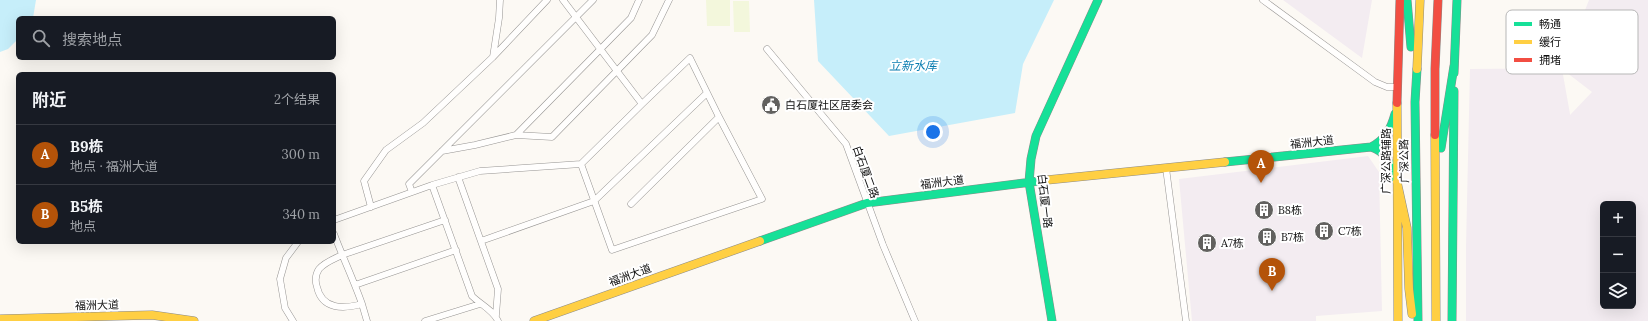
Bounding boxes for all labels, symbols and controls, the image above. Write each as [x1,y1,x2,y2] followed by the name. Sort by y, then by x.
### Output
[1506,10,1638,74] legend
[16,16,336,60] search box
[1539,17,1561,31] text: 畅通
[30,27,52,49] icon: search
[62,30,122,49] text: 搜索地点
[1539,35,1561,49] text: 缓行
[1539,53,1561,67] text: 拥堵
[889,58,939,73] water label: 立新水库
[32,89,66,111] text: 附近
[274,91,320,108] text: 2个结果
[760,94,782,116] public building icon: 白石厦社区居委会
[785,98,873,112] place label: 白石厦社区居委会
[923,122,943,142] your location
[1379,128,1393,194] street label: 广深公路辅路
[1289,133,1335,151] street label: 福洲大道
[70,137,104,156] text: B9栋
[1397,139,1411,183] street label: 广深公路
[850,144,882,200] street label: 白石厦二路
[41,146,49,163] text: A
[282,146,320,163] text: 300 m
[1248,150,1274,183] pin: A
[70,158,158,175] text: 地点 · 福洲大道
[919,172,965,192] street label: 福洲大道
[1035,173,1055,229] street label: 白石厦一路
[70,197,103,216] text: B5栋
[1253,199,1275,221] building icon: B8栋
[1600,201,1636,309] map controls
[1600,201,1636,237] button: +
[1278,203,1302,217] place label: B8栋
[41,206,49,223] text: B
[283,206,320,223] text: 340 m
[70,218,96,235] text: 地点
[1313,220,1335,242] building icon: C7栋
[1338,224,1362,238] place label: C7栋
[1256,226,1278,248] building icon: B7栋
[1281,230,1304,244] place label: B7栋
[1196,232,1218,254] building icon: A7栋
[1220,236,1244,250] place label: A7栋
[1600,237,1636,273] button: −
[1259,258,1285,291] pin: B
[607,261,653,289] street label: 福洲大道
[1600,273,1636,309] button: layers
[75,298,119,312] street label: 福洲大道

